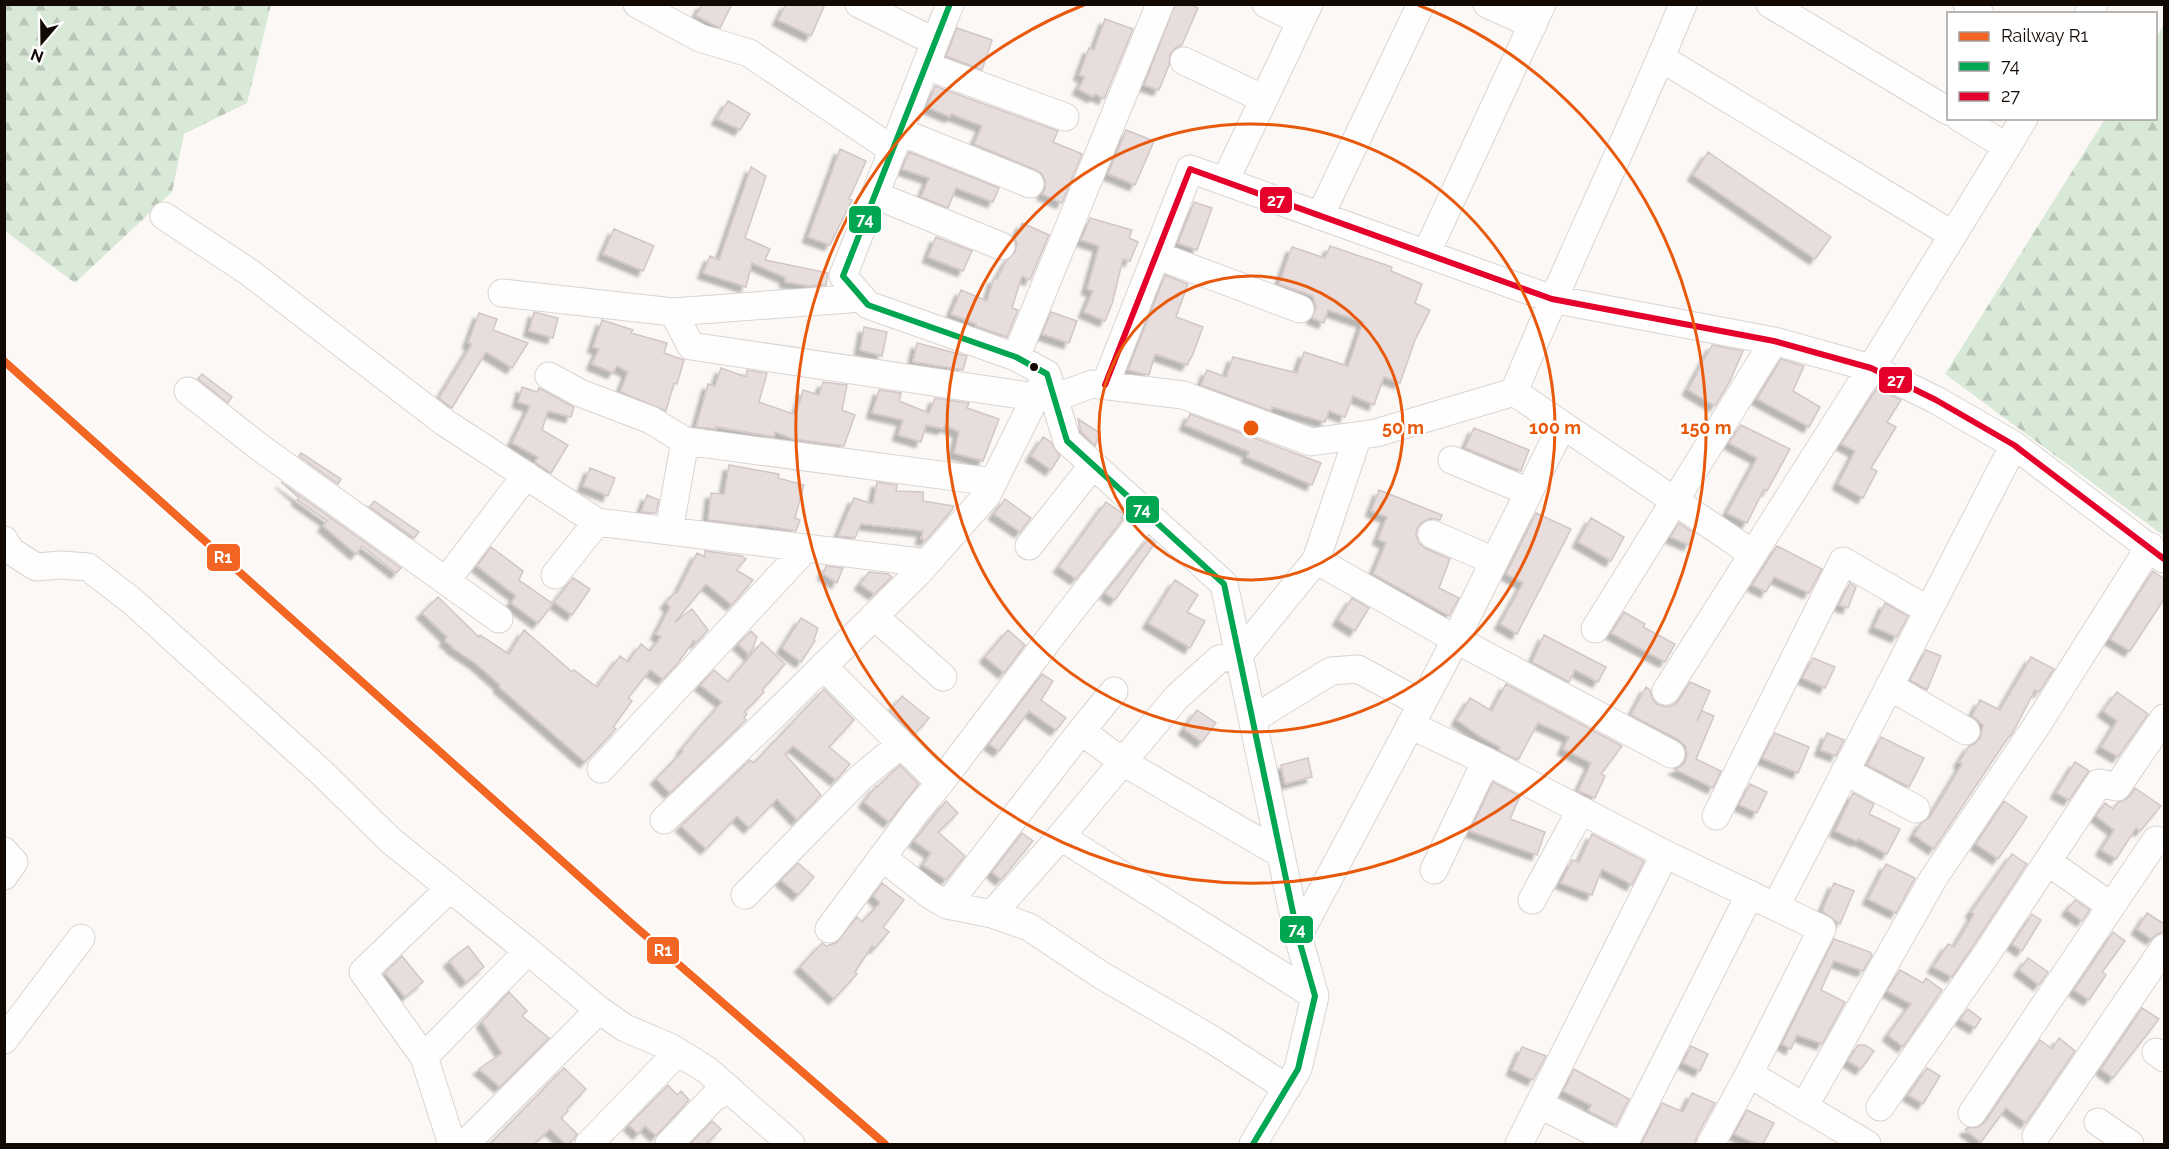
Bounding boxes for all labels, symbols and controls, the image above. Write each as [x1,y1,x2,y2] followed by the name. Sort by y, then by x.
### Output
[12,12,72,72] north arrow
[1947,12,2157,120] legend
[2001,25,2088,46] text: Railway R1
[28,45,46,67] text: N
[2001,55,2020,76] text: 74
[2001,85,2020,106] text: 27
[1259,186,1293,214] line badge: 27
[1267,191,1285,210] text: 27
[848,205,882,234] line badge: 74
[856,210,874,229] text: 74
[1028,361,1040,373] unlabelled marker
[1878,366,1913,394] line badge: 27
[1887,371,1905,390] text: 27
[1382,417,1424,438] text: 50 m
[1529,417,1581,438] text: 100 m
[1681,417,1732,438] text: 150 m
[1241,418,1261,438] centre of rings
[1125,495,1160,524] line badge: 74
[1133,500,1151,519] text: 74
[206,543,241,572] line badge: R1
[214,548,232,567] text: R1
[1279,915,1314,944] line badge: 74
[1288,920,1306,939] text: 74
[646,936,680,965] line badge: R1
[654,941,672,960] text: R1

